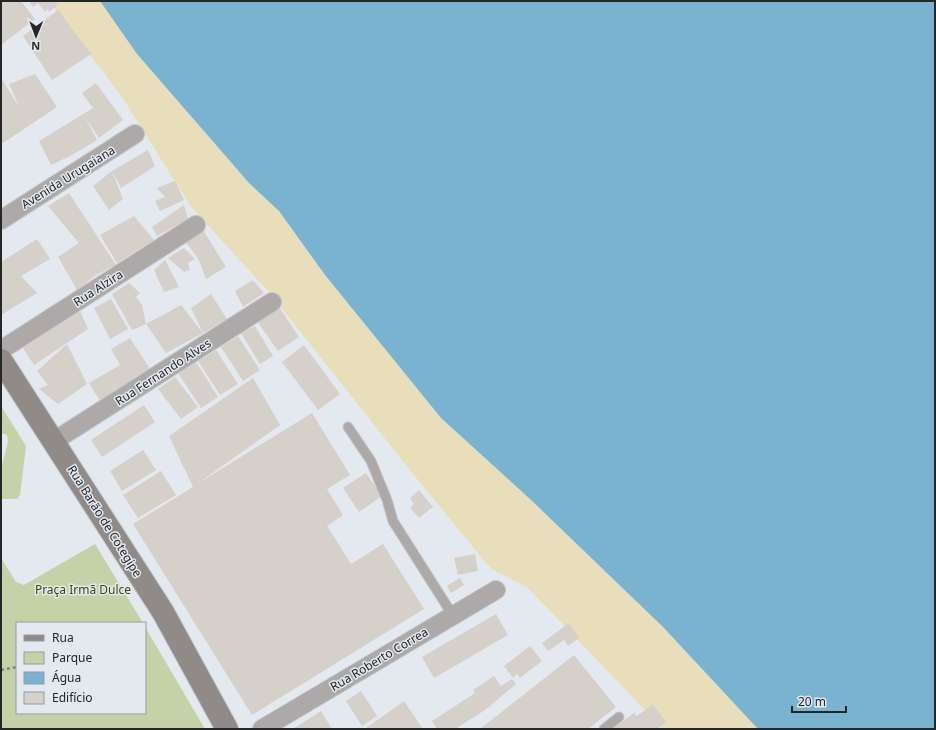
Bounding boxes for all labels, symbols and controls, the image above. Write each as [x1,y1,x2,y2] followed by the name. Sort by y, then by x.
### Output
[16,16,56,56] north arrow
[31,39,40,54] text: N
[18,141,118,213] street label: Avenida Urugaiana
[70,266,126,310] street label: Rua Alzira
[112,334,215,409] street label: Rua Fernando Alves
[64,462,146,580] street label: Rua Barão de Cotegipe
[35,581,131,598] park label: Praça Irmã Dulce
[16,622,146,714] legend
[327,623,431,695] street label: Rua Roberto Correa
[52,629,74,646] text: Rua
[52,649,93,666] text: Parque
[52,669,81,686] text: Água
[792,688,846,714] scale bar
[52,689,93,706] text: Edifício
[798,693,826,710] text: 20 m

